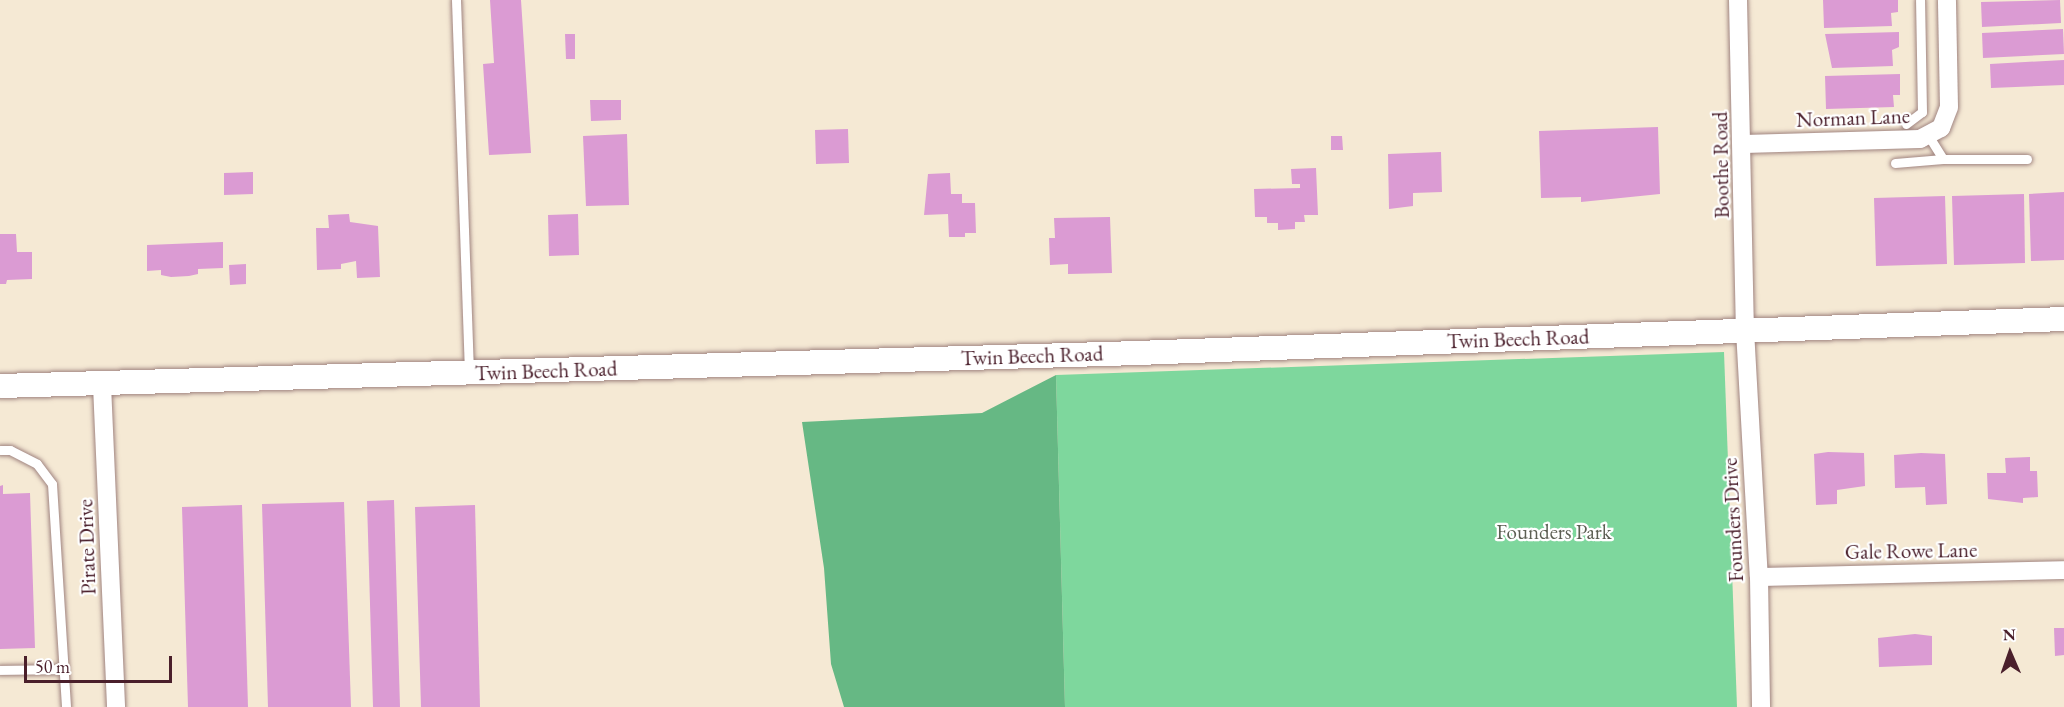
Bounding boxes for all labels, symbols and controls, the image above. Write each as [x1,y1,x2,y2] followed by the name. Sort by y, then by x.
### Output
[1796,103,1910,133] street label: Norman Lane
[1707,111,1735,219] street label: Boothe Road
[1446,324,1590,354] street label: Twin Beech Road
[960,341,1104,371] street label: Twin Beech Road
[474,356,618,386] street label: Twin Beech Road
[1717,457,1749,583] street label: Founders Drive
[73,499,101,595] street label: Pirate Drive
[1496,519,1612,545] park label: Founders Park
[1845,537,1977,565] street label: Gale Rowe Lane
[1980,623,2040,683] north arrow
[2003,624,2016,645] text: N
[27,644,176,682] scale bar
[35,655,70,678] text: 50 m

